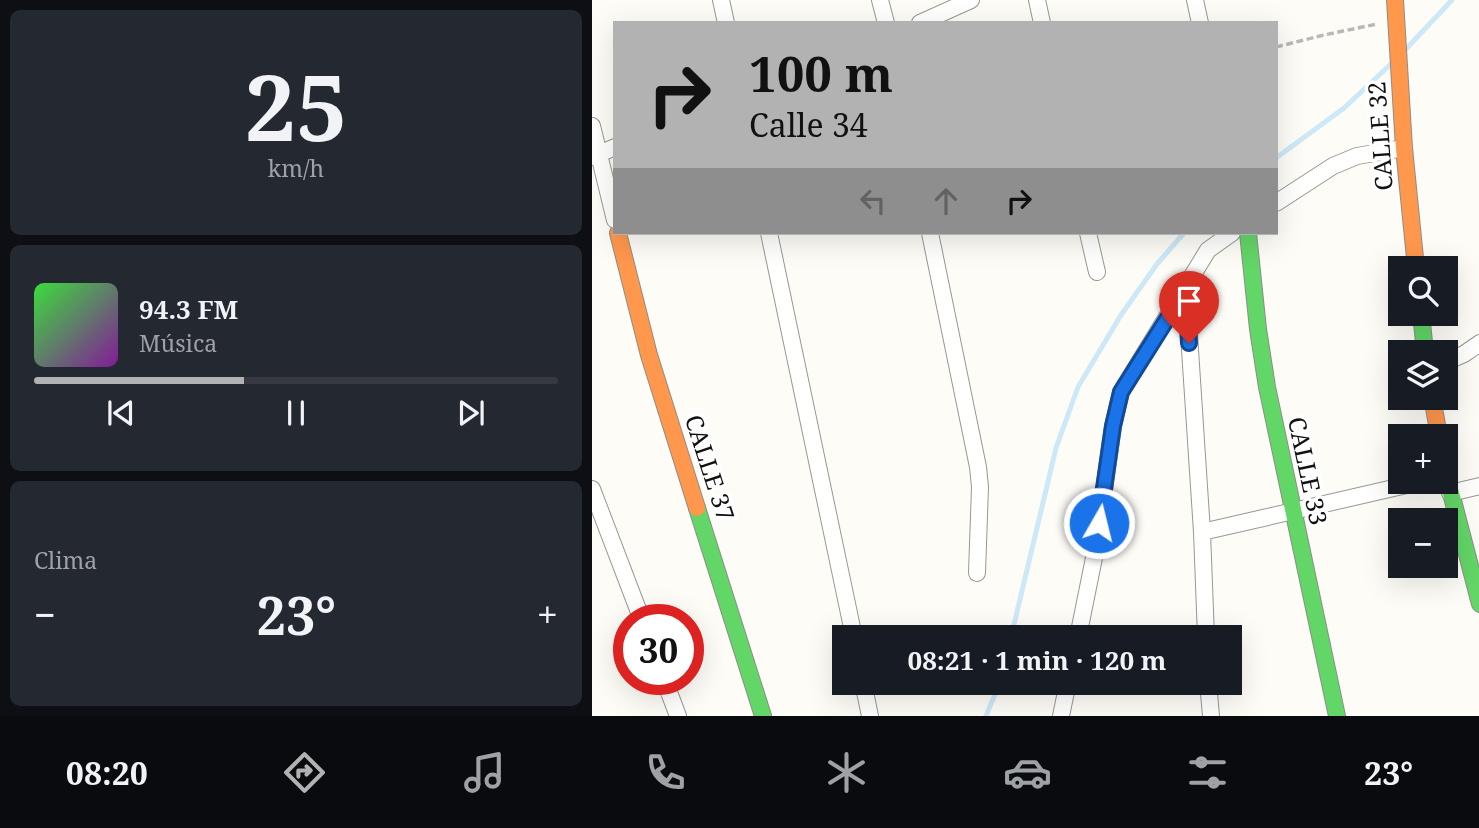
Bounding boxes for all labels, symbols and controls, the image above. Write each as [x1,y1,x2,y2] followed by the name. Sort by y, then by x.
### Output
[749,40,893,106] text: 100 m
[245,44,347,168] text: 25
[634,49,725,140] icon: right
[1359,80,1400,192] street label: CALLE 32
[749,103,868,146] text: Calle 34
[268,152,324,184] text: km/h
[854,182,892,220] icon: left
[927,182,965,220] icon: ahead
[1000,182,1038,220] icon: right
[1388,256,1458,578] map controls
[1388,256,1458,326] button: search
[1159,271,1219,343] pin
[1170,282,1208,320] icon: arrive
[139,291,238,327] text: 94.3 FM
[139,327,217,359] text: Música
[1388,340,1458,410] button: layers
[102,394,140,432] icon: previous
[277,394,315,432] icon: pause
[452,394,490,432] icon: next
[678,410,743,525] street label: CALLE 37
[1281,414,1336,528] street label: CALLE 33
[1388,424,1458,494] button: +
[1062,486,1136,560] position arrow
[1388,508,1458,578] button: −
[34,544,97,576] text: Clima
[257,579,336,650] text: 23°
[34,588,56,640] text: −
[537,588,558,640] text: +
[613,604,704,695] speed limit sign: 30
[907,642,1167,678] text: 08:21 · 1 min · 120 m
[280,748,329,797] icon: directions
[460,748,509,797] icon: music
[641,748,690,797] icon: phone
[822,748,871,797] icon: climate
[1003,748,1052,797] icon: car
[1183,748,1232,797] icon: filters
[66,751,148,794] text: 08:20
[1364,751,1413,794] text: 23°

